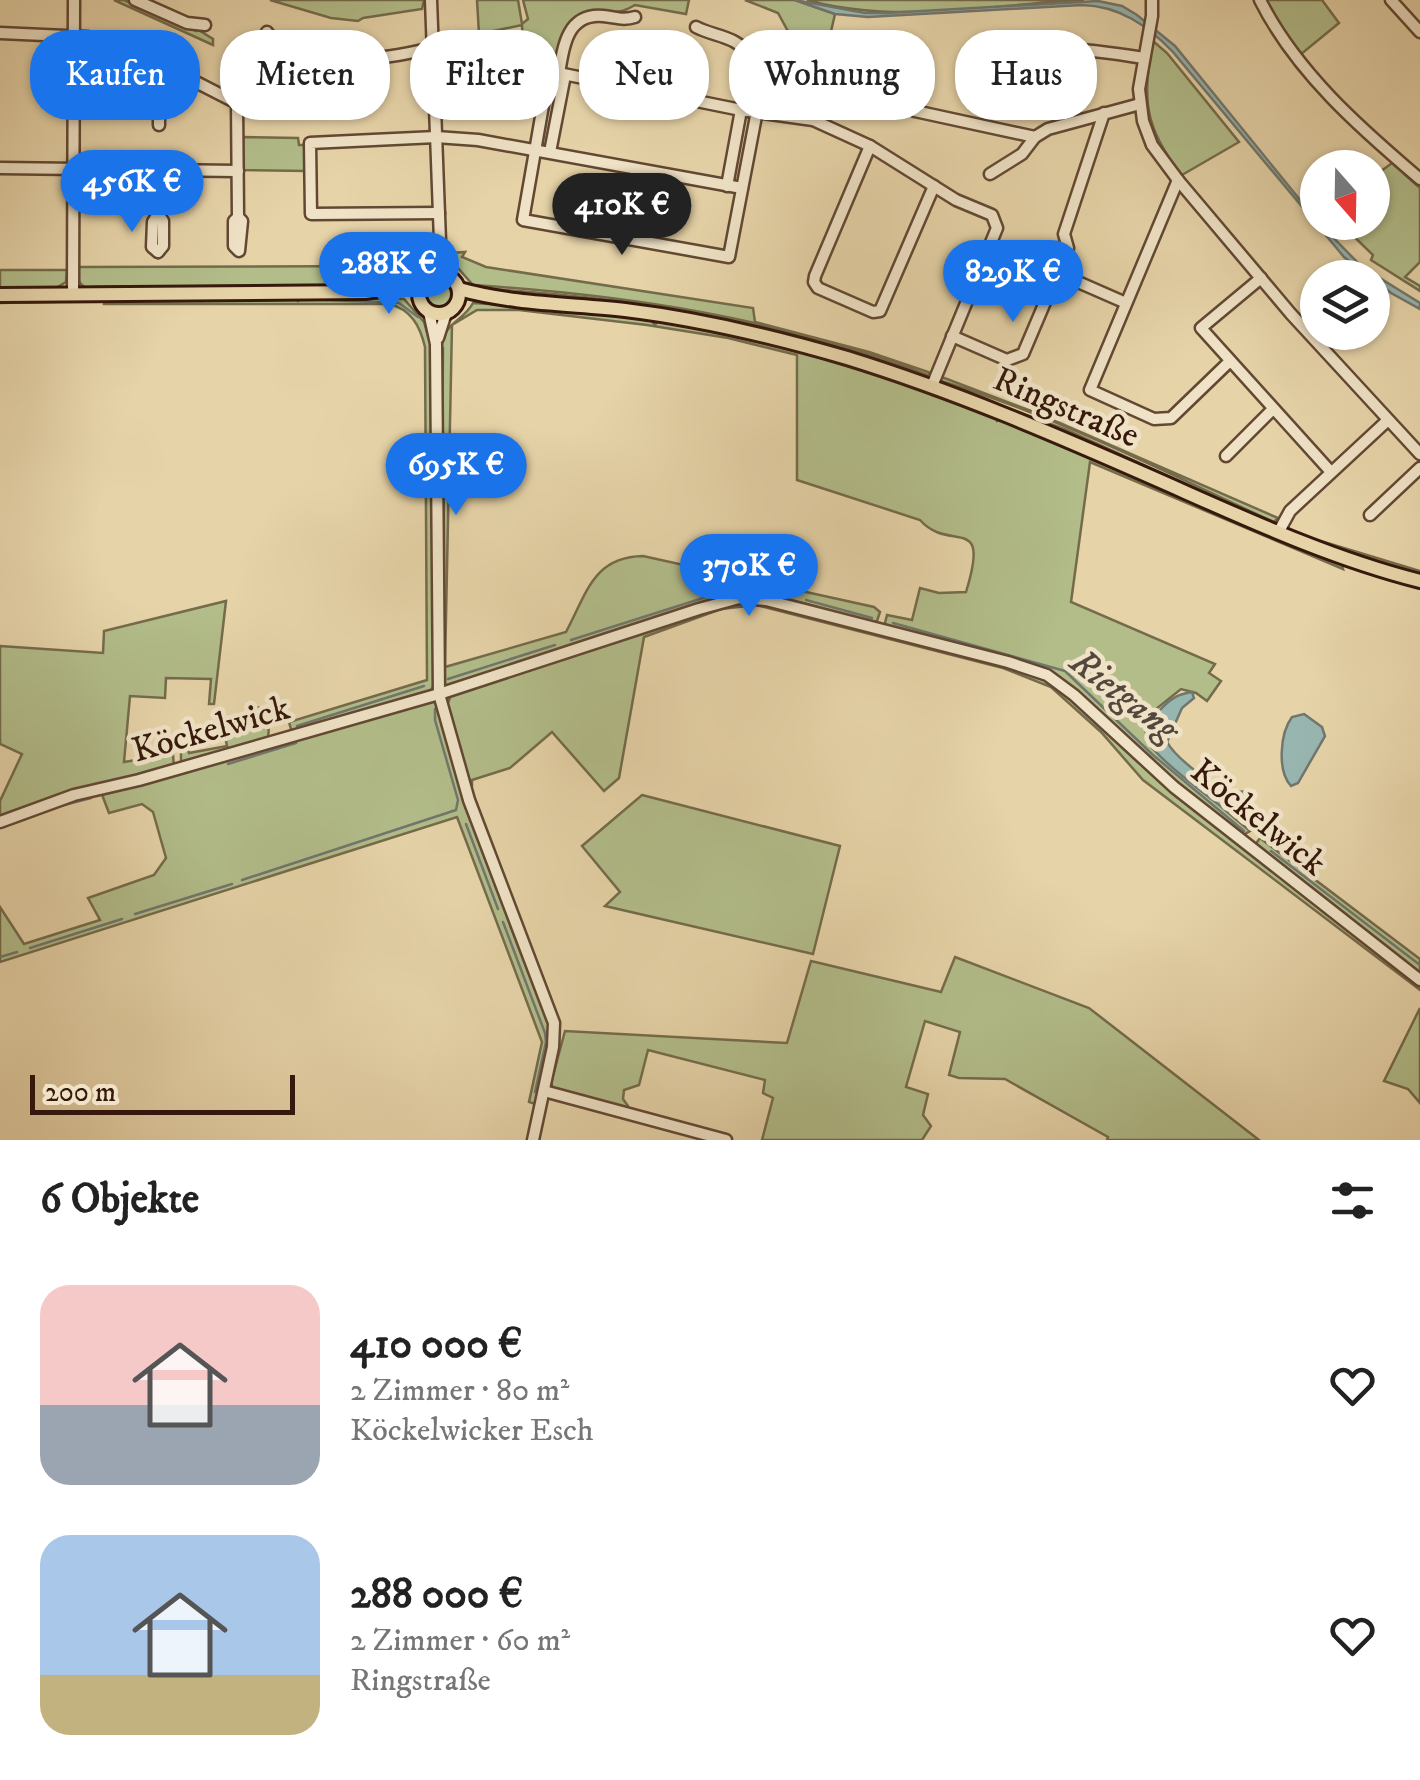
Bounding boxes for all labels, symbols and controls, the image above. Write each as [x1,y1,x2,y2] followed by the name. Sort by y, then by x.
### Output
[30,30,200,120] chip: Kaufen
[220,30,390,120] chip: Mieten
[410,30,559,120] chip: Filter
[579,30,709,120] chip: Neu
[729,30,935,120] chip: Wohnung
[955,30,1097,120] chip: Haus
[51,150,213,235] pin: 456K €
[1300,150,1390,240] north arrow
[1300,150,1390,350] map controls
[83,162,181,202] text: 456K €
[541,173,703,258] pin: 410K €
[574,185,670,225] text: 410K €
[308,232,470,317] pin: 288K €
[932,240,1094,325] pin: 829K €
[341,244,437,284] text: 288K €
[965,252,1061,292] text: 829K €
[1300,260,1390,350] button: layers
[986,358,1146,458] street label: Ringstraße
[375,433,537,518] pin: 695K €
[408,445,504,485] text: 695K €
[668,534,830,619] pin: 370K €
[702,546,796,586] text: 370K €
[1059,638,1190,755] water label: Rietgang
[127,687,295,773] street label: Köckelwick
[1181,750,1335,886] street label: Köckelwick
[30,1070,295,1114] scale bar
[45,1075,116,1110] text: 200 m
[1325,1173,1380,1228] icon: filters
[40,1174,199,1226] text: 6 Objekte
[350,1319,522,1371] text: 410 000 €
[120,1325,240,1445] icon: home
[1325,1358,1380,1413] icon: heart
[350,1371,569,1411] text: 2 Zimmer · 80 m²
[350,1411,594,1451] text: Köckelwicker Esch
[350,1569,523,1621] text: 288 000 €
[120,1575,240,1695] icon: home
[1325,1608,1380,1663] icon: heart
[350,1621,570,1661] text: 2 Zimmer · 60 m²
[350,1661,491,1701] text: Ringstraße

